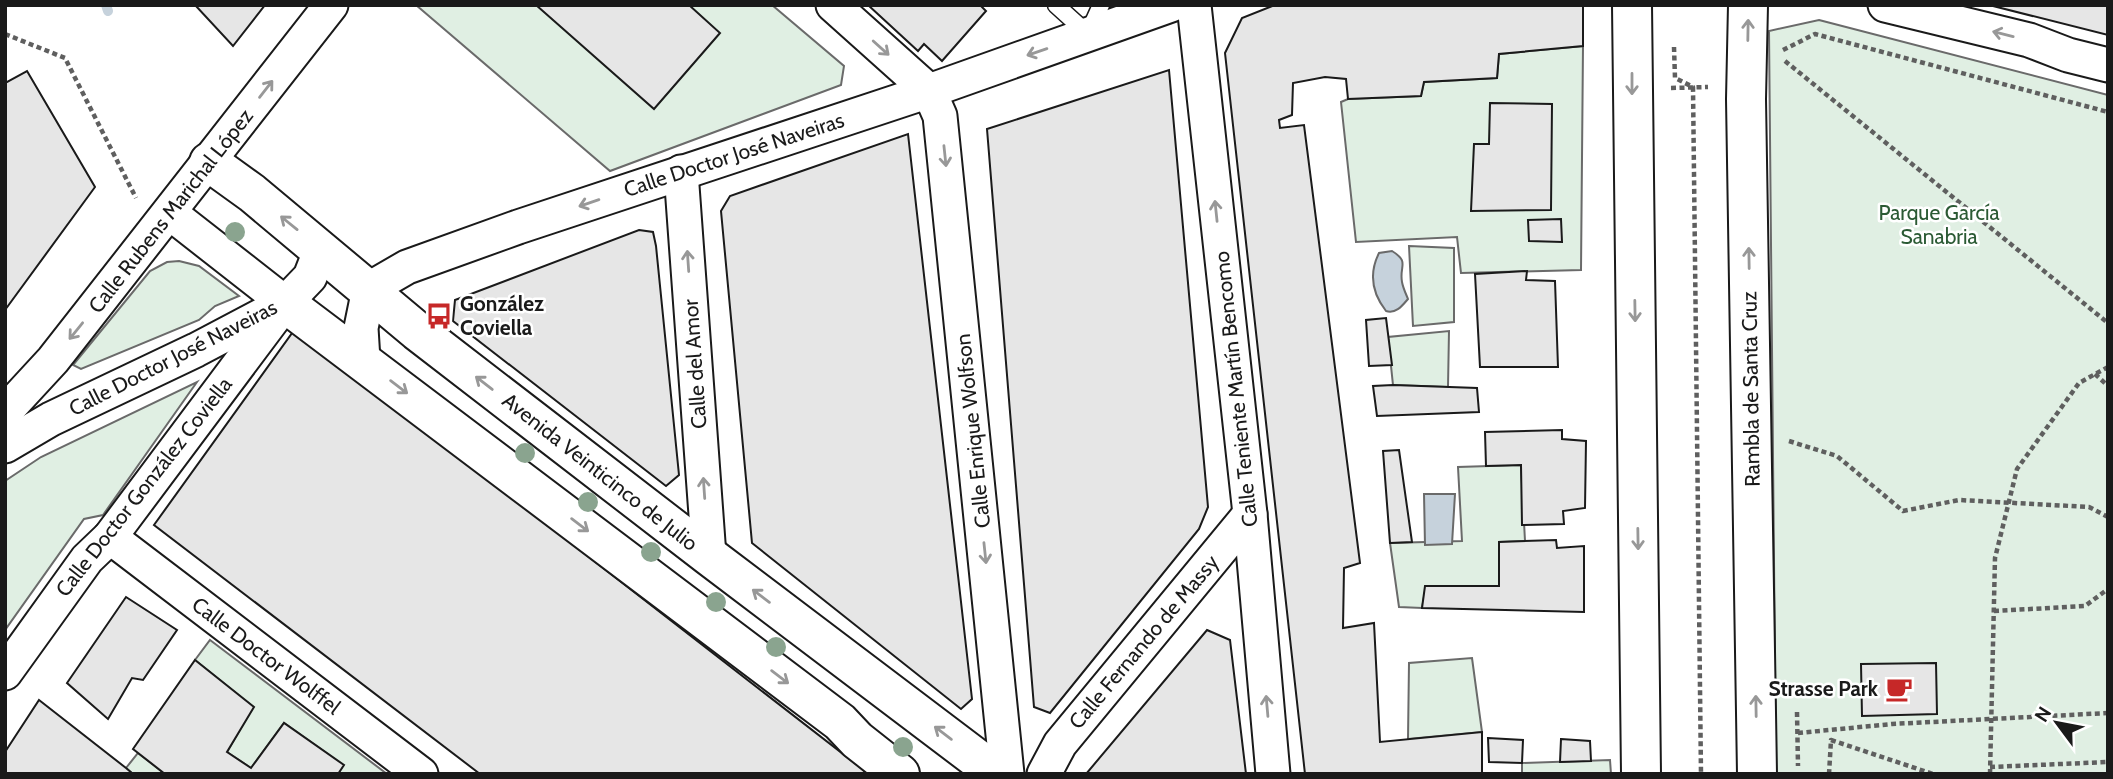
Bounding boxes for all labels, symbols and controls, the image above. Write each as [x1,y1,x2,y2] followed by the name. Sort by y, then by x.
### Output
[1741,19,1754,42] one-way arrow
[1992,27,2015,40] one-way arrow
[872,40,890,56] one-way arrow
[1026,47,1048,59] one-way arrow
[1625,72,1639,95] one-way arrow
[259,80,274,98] one-way arrow
[83,104,258,318] street label: Calle Rubens Marichal López
[621,107,847,202] street label: Calle Doctor José Naveiras
[938,145,951,167] one-way arrow
[578,197,600,210] one-way arrow
[1879,200,1999,249] park label: Parque García Sanabria
[1210,201,1223,223] one-way arrow
[280,215,298,231] one-way arrow
[1742,246,1756,269] one-way arrow
[1209,250,1262,528] street label: Calle Teniente Martín Bencomo
[681,251,694,273] one-way arrow
[460,291,544,340] place label: González Coviella
[1736,291,1765,487] street label: Rambla de Santa Cruz
[65,294,281,421] street label: Calle Doctor José Naveiras
[677,298,712,430] street label: Calle del Amor
[1628,299,1642,322] one-way arrow
[424,301,454,331] bus stop icon: González Coviella
[68,321,84,339] one-way arrow
[950,333,995,529] street label: Calle Enrique Wolfson
[50,372,237,601] street label: Calle Doctor González Coviella
[475,375,493,390] one-way arrow
[389,379,408,394] one-way arrow
[498,388,703,556] street label: Avenida Veinticinco de Julio
[697,478,710,500] one-way arrow
[570,517,588,532] one-way arrow
[1631,527,1645,550] one-way arrow
[979,541,992,564] one-way arrow
[1064,549,1224,734] street label: Calle Fernando de Massy
[752,588,771,603] one-way arrow
[187,592,345,720] street label: Calle Doctor Wolffel
[770,670,789,685] one-way arrow
[1884,674,1914,704] cafe icon: Strasse Park
[1768,676,1879,701] place label: Strasse Park
[2022,688,2092,758] north arrow
[1749,694,1762,717] one-way arrow
[1260,695,1273,718] one-way arrow
[2030,702,2056,726] text: N
[933,726,952,741] one-way arrow

